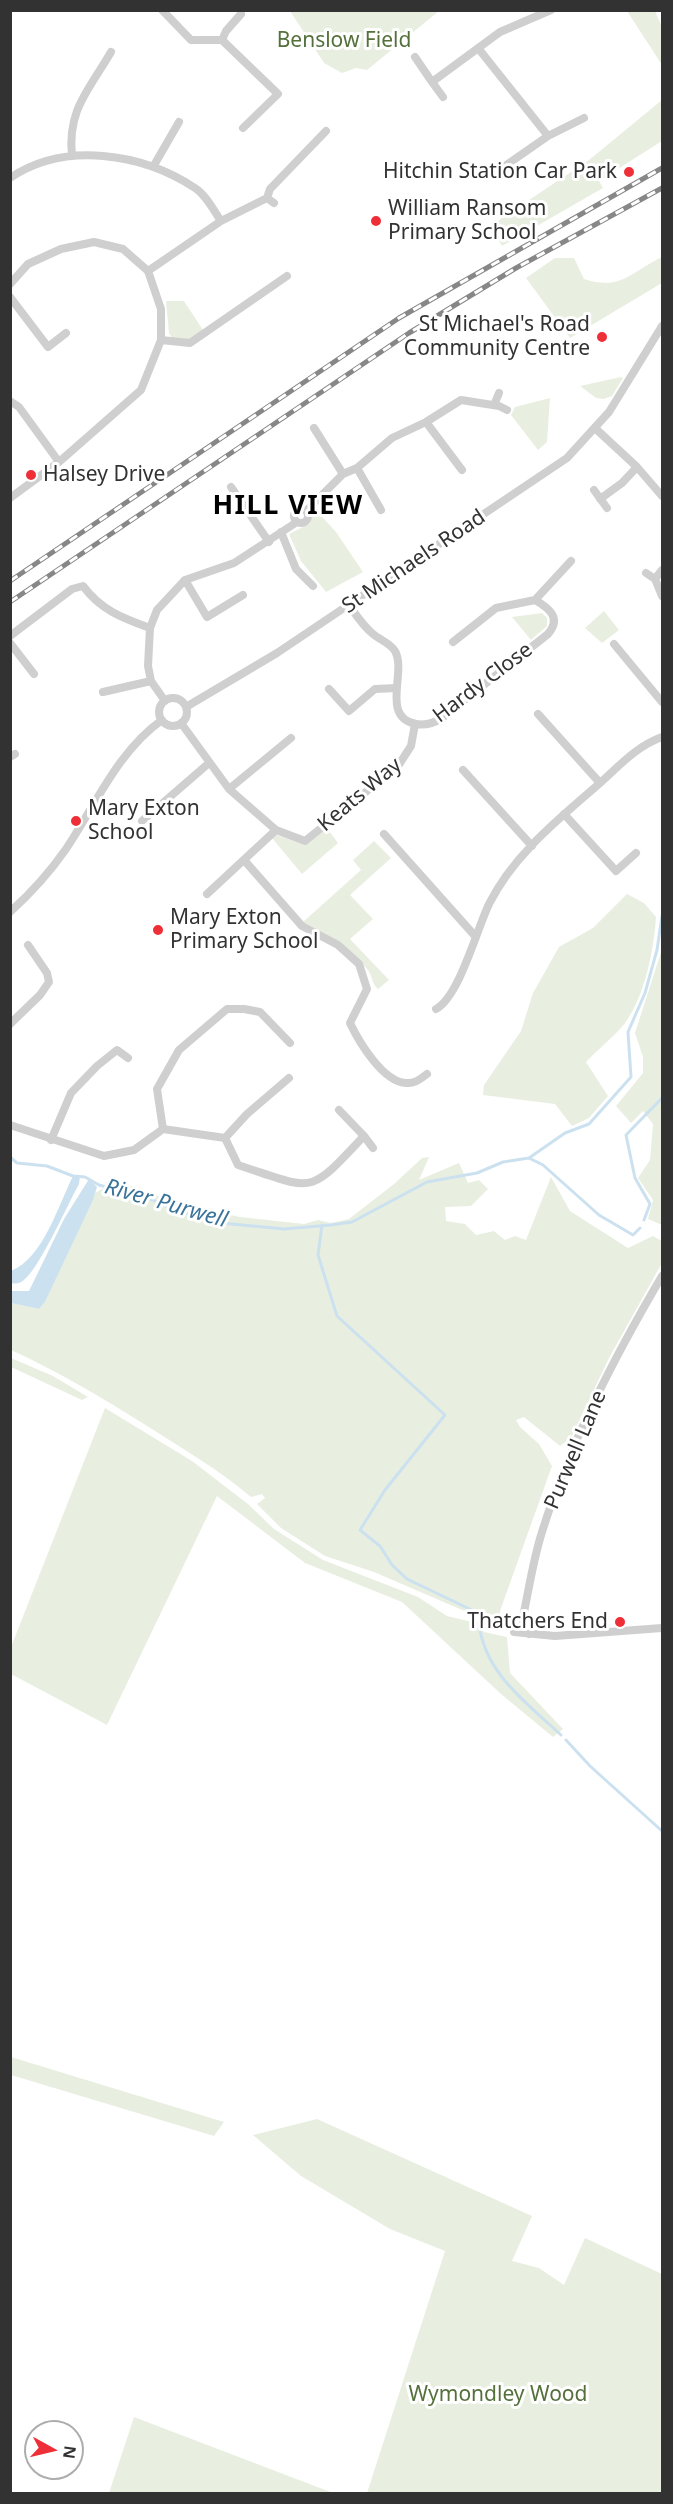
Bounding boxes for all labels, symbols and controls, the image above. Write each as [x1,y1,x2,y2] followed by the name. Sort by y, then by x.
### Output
[277,28,411,54] park label: Benslow Field
[383,159,617,185] place label: Hitchin Station Car Park
[622,165,636,179] marker: Hitchin Station Car Park
[388,196,546,246] place label: William Ransom Primary School
[369,214,383,228] marker: William Ransom Primary School
[404,312,590,362] place label: St Michael's Road Community Centre
[595,330,609,344] marker: St Michael's Road Community Centre
[43,462,165,488] place label: Halsey Drive
[24,468,38,482] marker: Halsey Drive
[212,490,364,522] district label: HILL VIEW
[338,505,490,619] street label: St Michaels Road
[428,637,538,729] street label: Hardy Close
[313,753,407,837] street label: Keats Way
[88,796,200,846] place label: Mary Exton School
[69,814,83,828] marker: Mary Exton School
[170,905,318,955] place label: Mary Exton Primary School
[151,923,165,937] marker: Mary Exton Primary School
[102,1174,230,1234] water label: River Purwell
[540,1387,612,1513] street label: Purwell Lane
[467,1609,608,1635] place label: Thatchers End
[613,1615,627,1629] marker: Thatchers End
[409,2382,587,2408] park label: Wymondley Wood
[24,2420,84,2480] north arrow
[58,2444,82,2460] text: N

